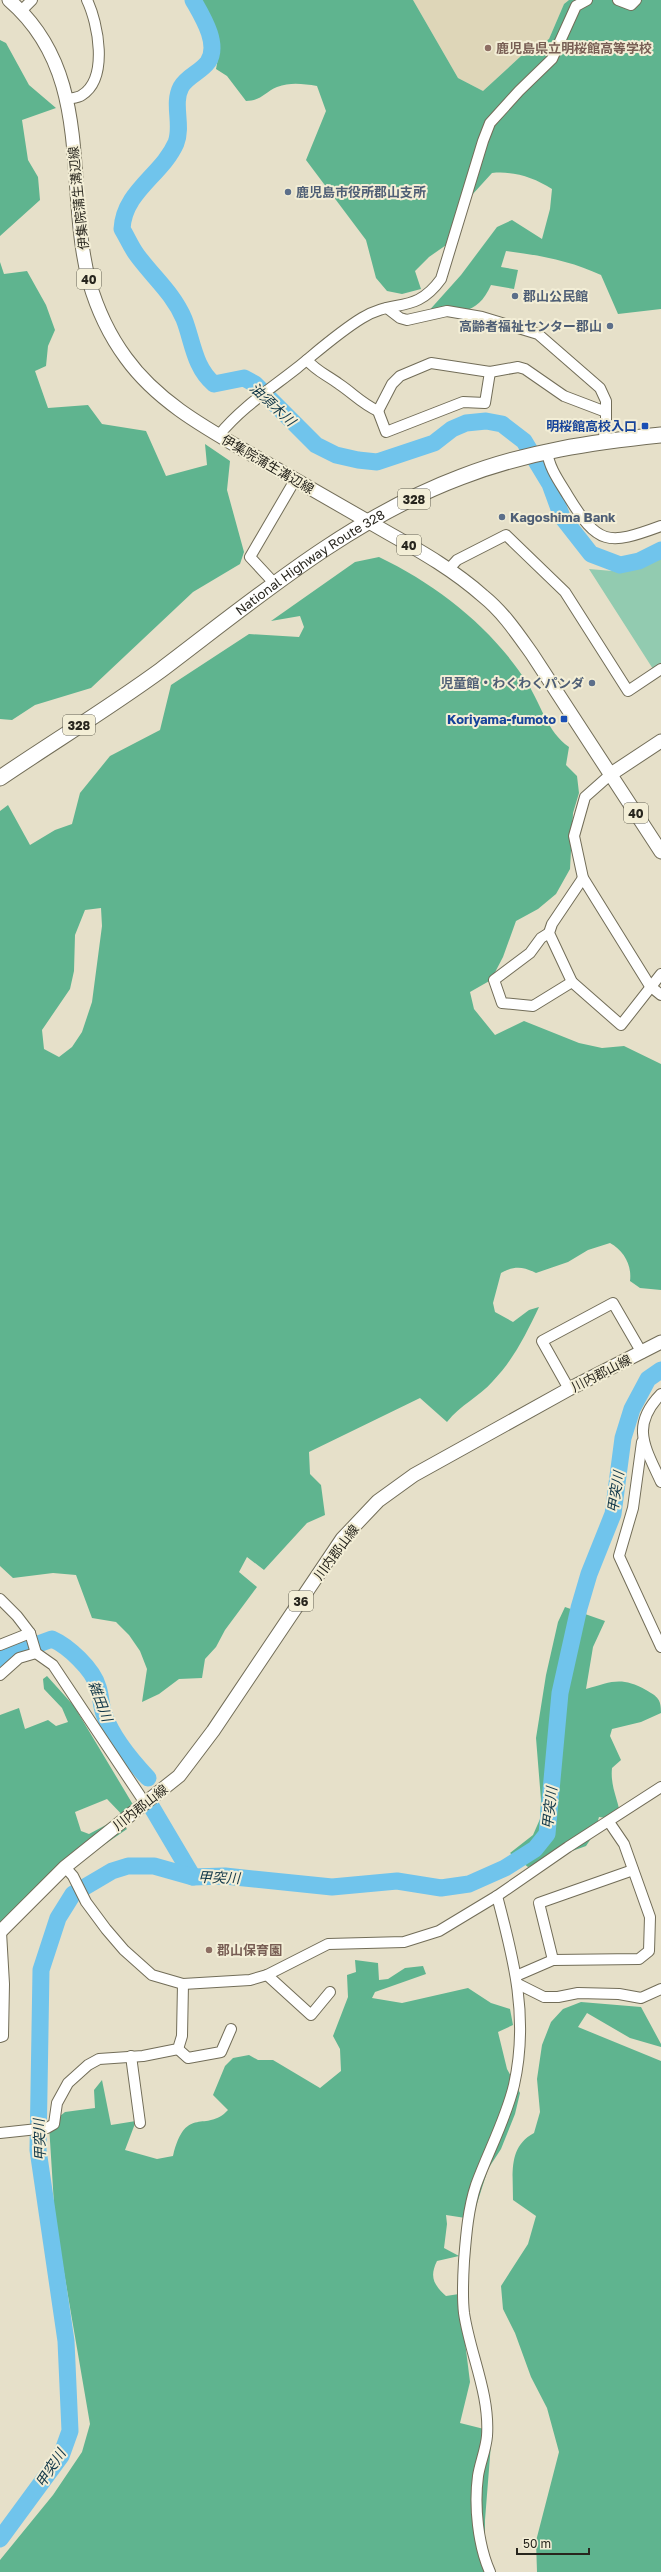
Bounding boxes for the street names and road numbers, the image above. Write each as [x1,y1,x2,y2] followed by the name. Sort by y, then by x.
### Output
[65,145,91,251] street label: 伊集院蒲生溝辺線
[77,269,101,289] road number: 40
[219,431,317,497] street label: 伊集院蒲生溝辺線
[398,489,430,509] road number: 328
[232,506,388,618] street label: National Highway Route 328
[397,535,421,555] road number: 40
[63,715,95,735] road number: 328
[624,803,648,823] road number: 40
[568,1351,634,1395] street label: 川内郡山線
[310,1521,362,1583] street label: 川内郡山線
[289,1591,313,1611] road number: 36
[109,1781,171,1833] street label: 川内郡山線

